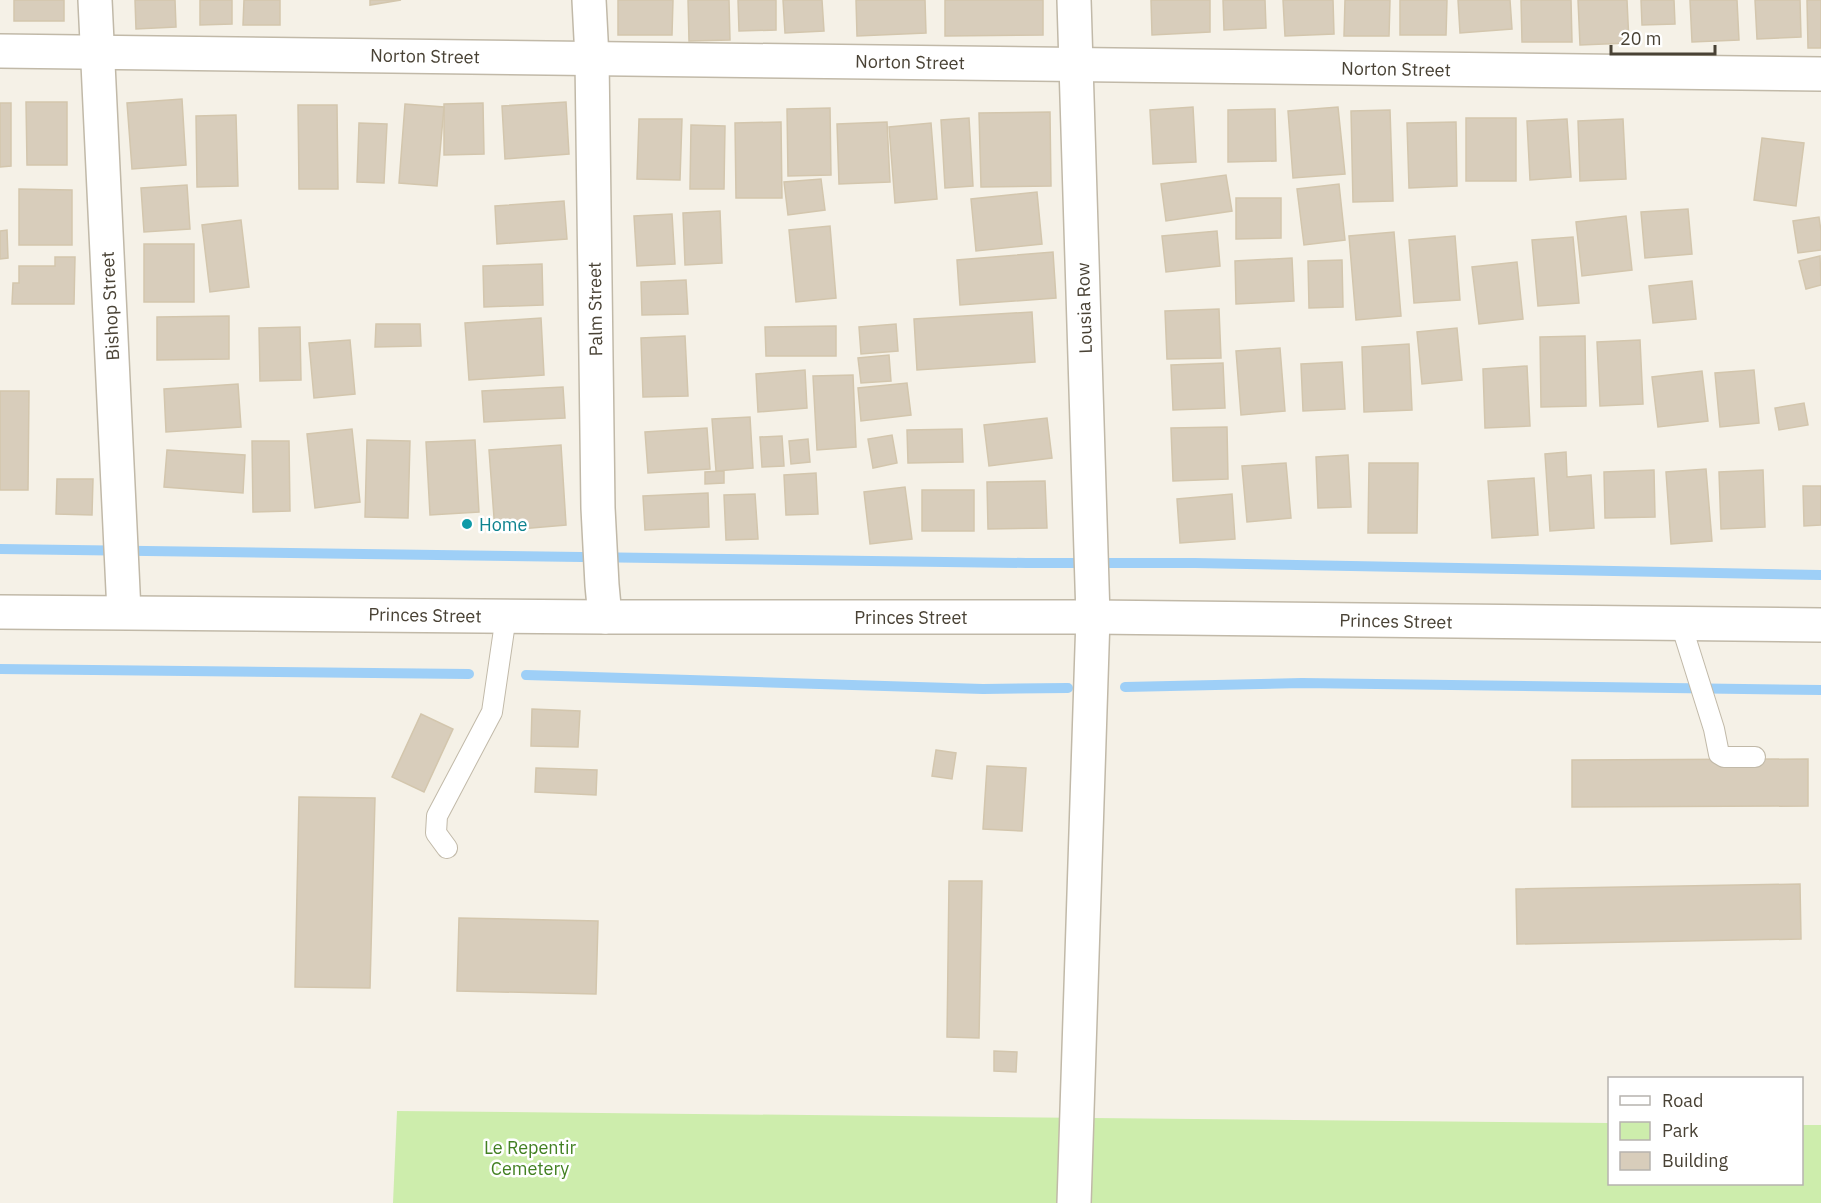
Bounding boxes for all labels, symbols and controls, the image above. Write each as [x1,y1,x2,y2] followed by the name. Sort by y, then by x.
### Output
[1611,18,1714,56] scale bar
[1620,27,1662,50] text: 20 m
[370,44,480,68] street label: Norton Street
[855,50,965,74] street label: Norton Street
[1341,57,1451,81] street label: Norton Street
[96,251,124,361] street label: Bishop Street
[583,262,607,356] street label: Palm Street
[1071,262,1097,354] street label: Lousia Row
[479,513,528,536] place label: Home
[460,517,474,531] marker: Home
[368,603,482,627] street label: Princes Street
[854,606,968,629] street label: Princes Street
[1339,609,1453,633] street label: Princes Street
[1608,1077,1803,1185] legend
[1662,1089,1703,1112] text: Road
[1662,1119,1699,1142] text: Park
[484,1136,576,1180] park label: Le Repentir Cemetery
[1662,1149,1729,1172] text: Building

